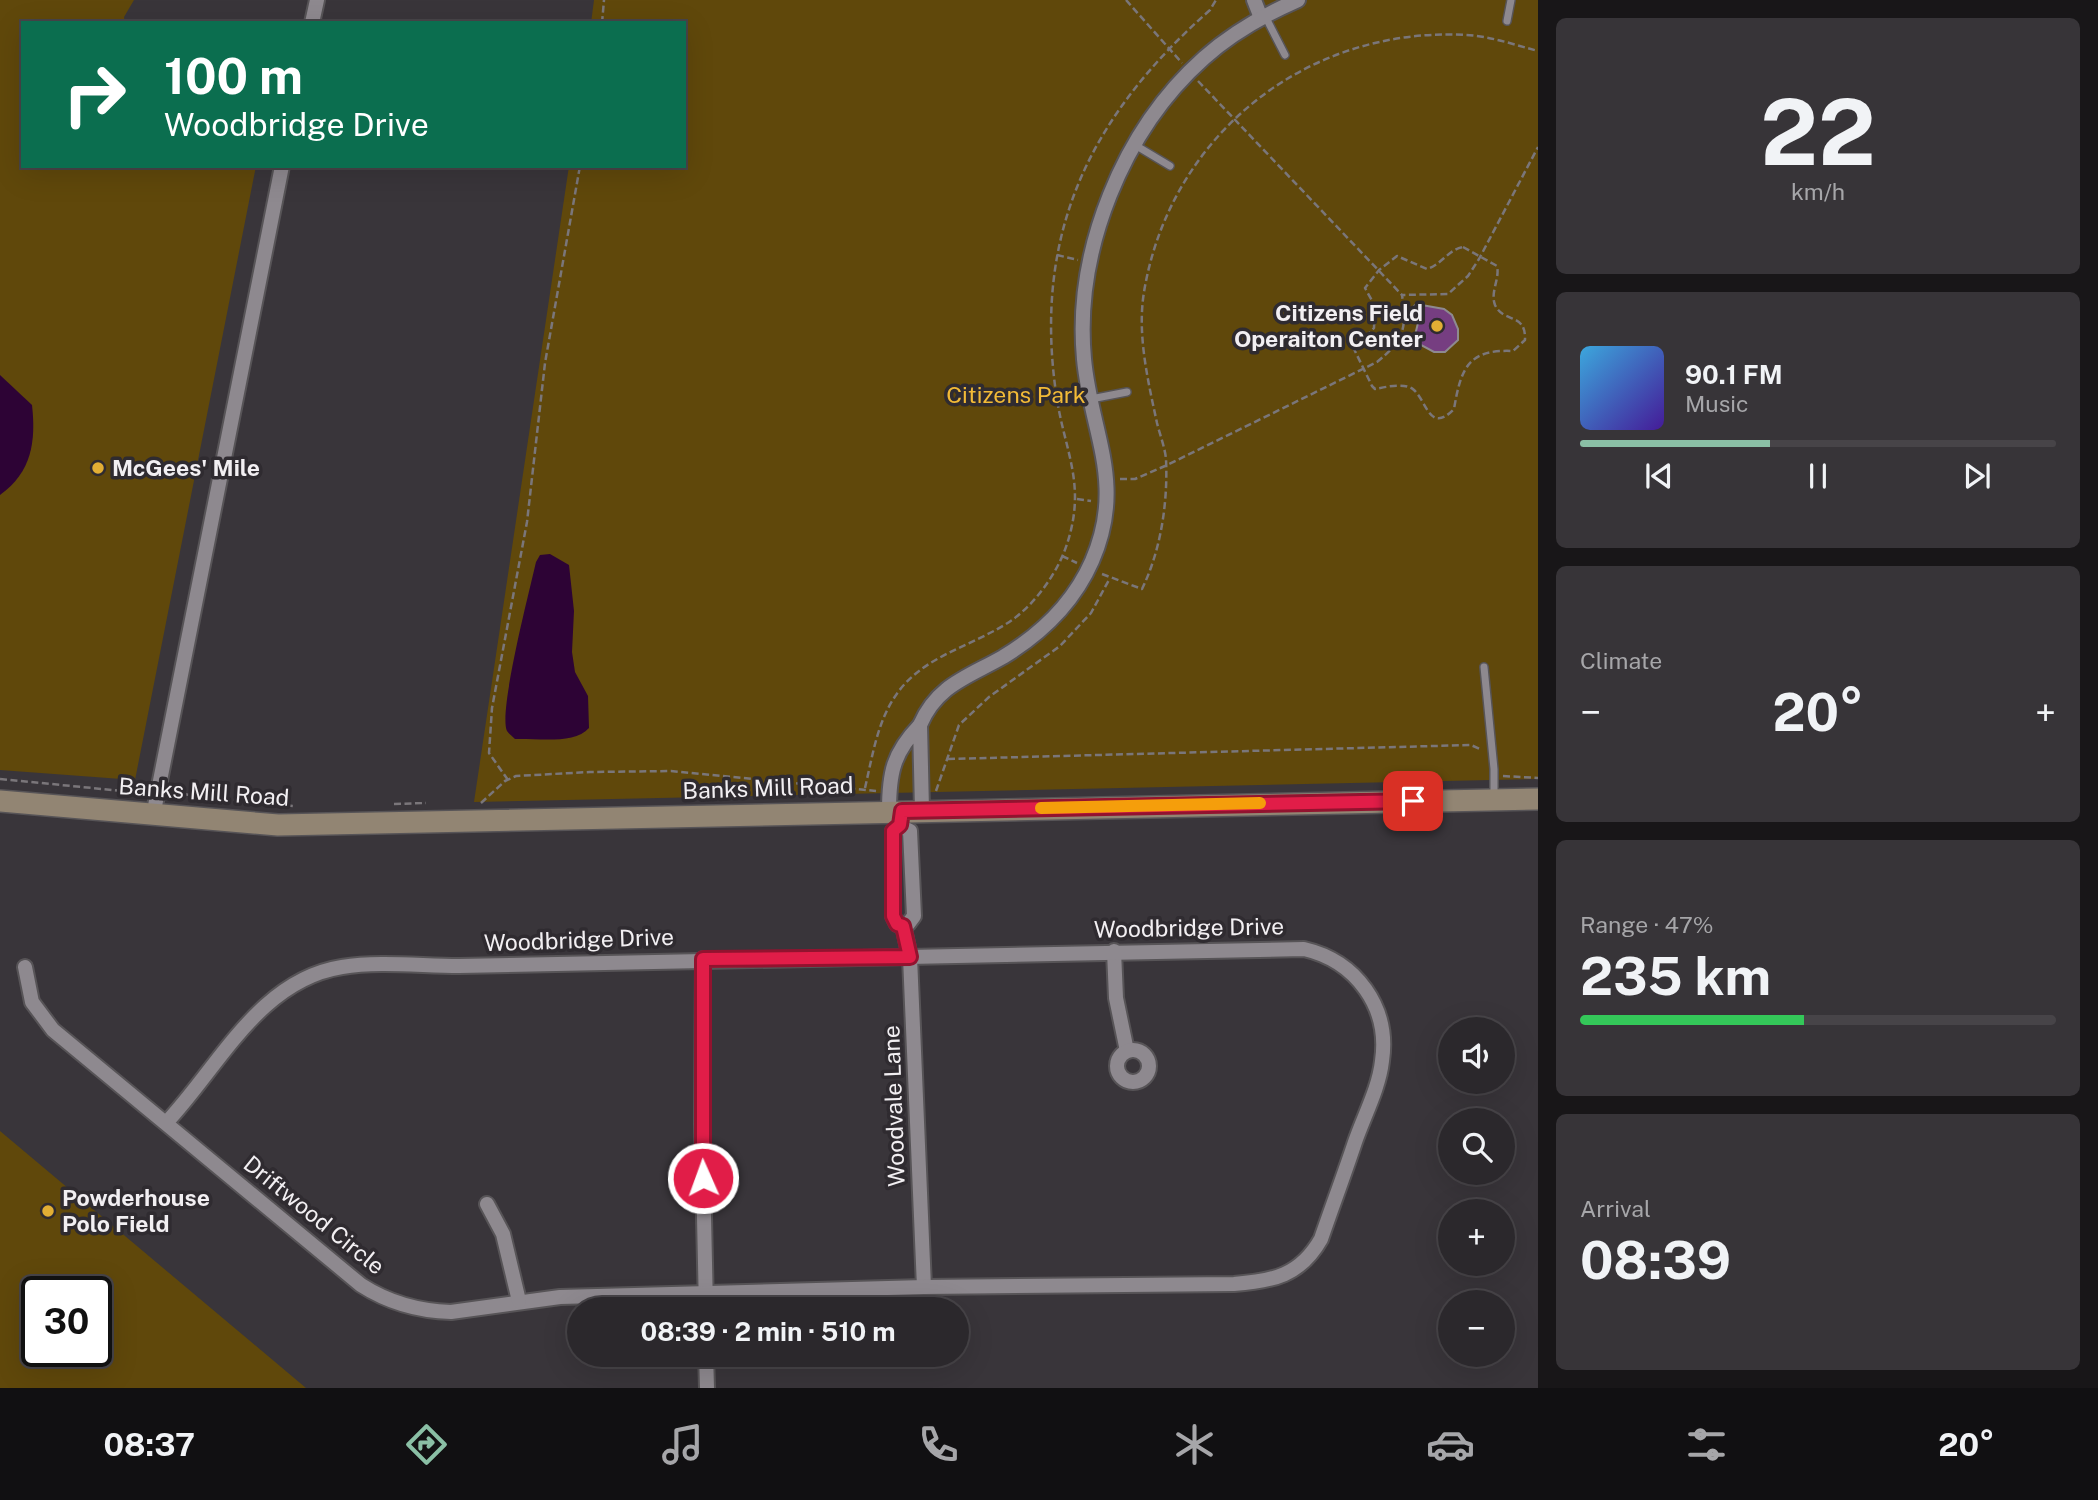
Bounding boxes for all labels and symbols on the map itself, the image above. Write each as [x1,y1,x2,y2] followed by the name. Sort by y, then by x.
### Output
[1234,299,1423,352] place label: Citizens Field Operaiton Center
[1429,318,1445,334] marker: Citizens Field Operaiton Center
[946,381,1086,408] park label: Citizens Park
[112,454,260,481] place label: McGees' Mile
[90,460,106,476] marker: McGees' Mile
[682,771,854,804] street label: Banks Mill Road
[1383,771,1443,831] pin
[118,772,290,811] street label: Banks Mill Road
[1094,912,1284,943] street label: Woodbridge Drive
[483,923,675,956] street label: Woodbridge Drive
[877,1025,910,1187] street label: Woodvale Lane
[666,1141,740,1215] position arrow
[238,1150,390,1280] street label: Driftwood Circle
[62,1184,210,1237] place label: Powderhouse Polo Field
[40,1203,56,1219] marker: Powderhouse Polo Field
[21,1276,112,1367] speed limit sign: 30

